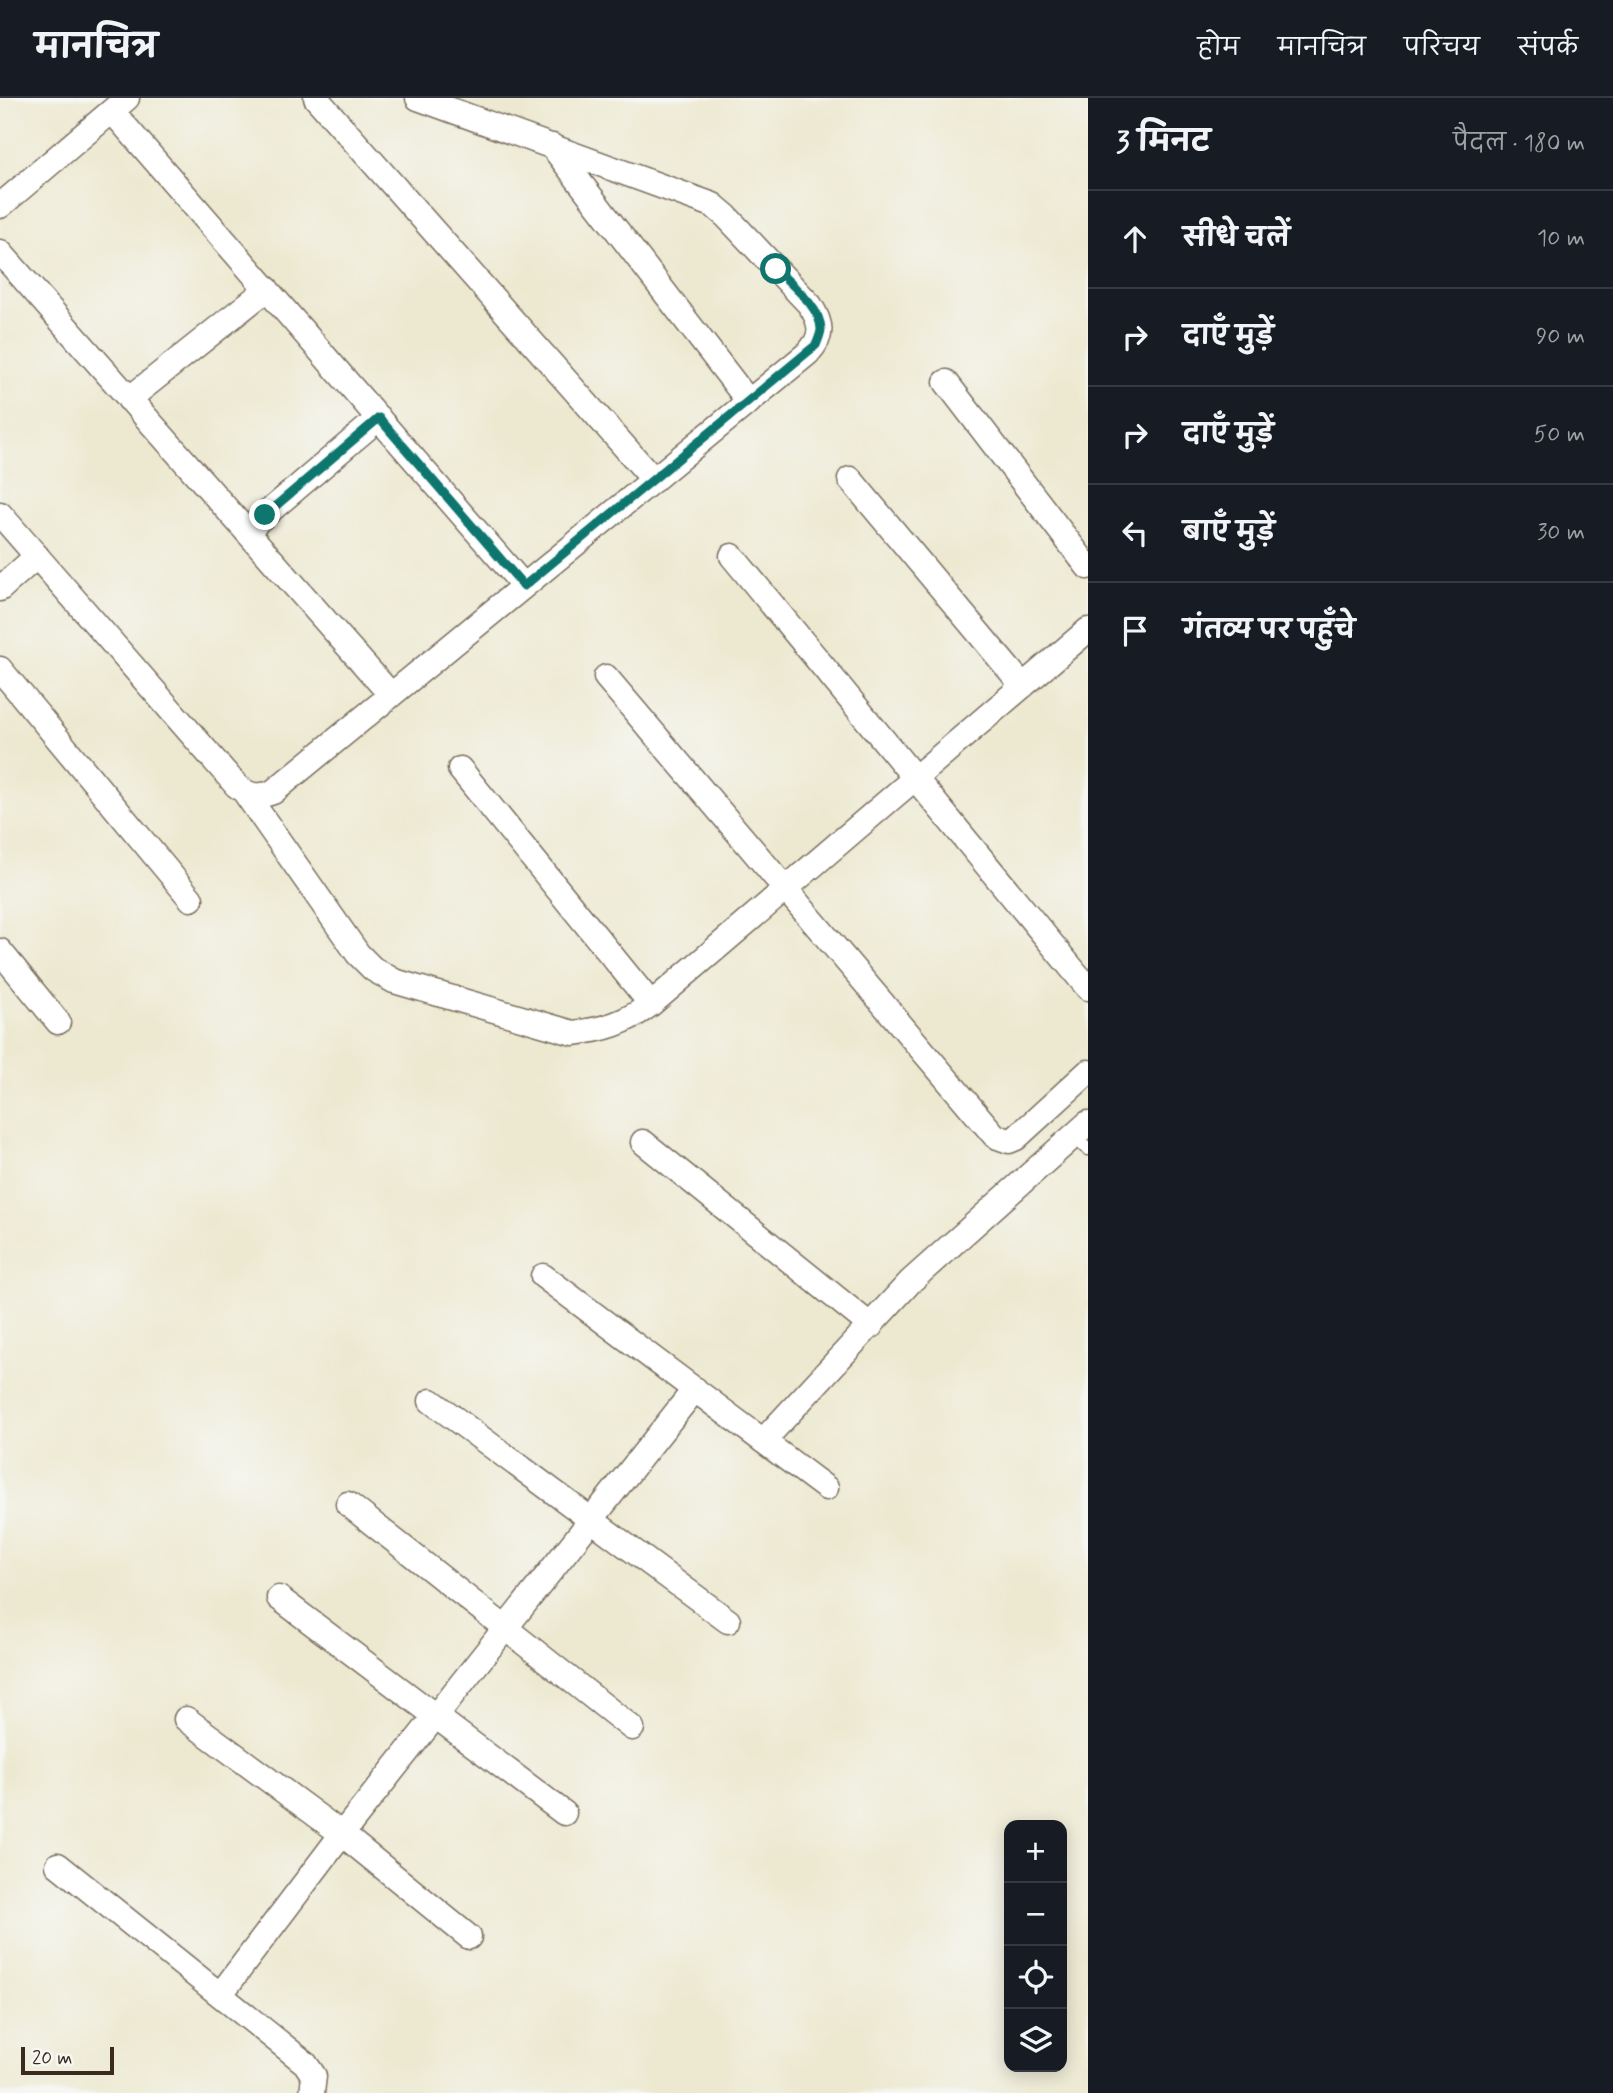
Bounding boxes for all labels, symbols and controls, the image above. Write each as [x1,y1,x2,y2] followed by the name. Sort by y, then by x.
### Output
[35,26,158,70] text: मानचित्र
[1197,33,1240,64] text: होम
[1278,33,1366,64] text: मानचित्र
[1404,33,1480,64] text: परिचय
[1518,33,1578,64] text: संपर्क
[1116,123,1210,162] text: 3 मिनट
[1453,129,1585,159] text: पैदल · 180 m
[1116,220,1154,258] icon: ahead
[1183,222,1290,256] text: सीधे चलें
[1537,224,1585,254] text: 10 m
[760,253,791,284] route start
[1116,318,1154,356] icon: right
[1183,320,1274,354] text: दाएँ मुड़ें
[1536,322,1585,352] text: 90 m
[1116,416,1154,454] icon: right
[1183,418,1274,452] text: दाएँ मुड़ें
[1534,420,1585,450] text: 50 m
[249,499,280,530] route end
[1116,514,1154,552] icon: left
[1183,516,1275,550] text: बाएँ मुड़ें
[1537,518,1585,548] text: 30 m
[1116,612,1154,650] icon: arrive
[1183,614,1355,648] text: गंतव्य पर पहुँचे
[1004,1820,1067,2072] map controls
[1004,1820,1067,1883] button: +
[1004,1883,1067,1946] button: −
[1004,1946,1067,2009] button: locate
[1004,2009,1067,2072] button: layers
[21,2044,114,2076] scale bar
[32,2046,72,2071] text: 20 m

